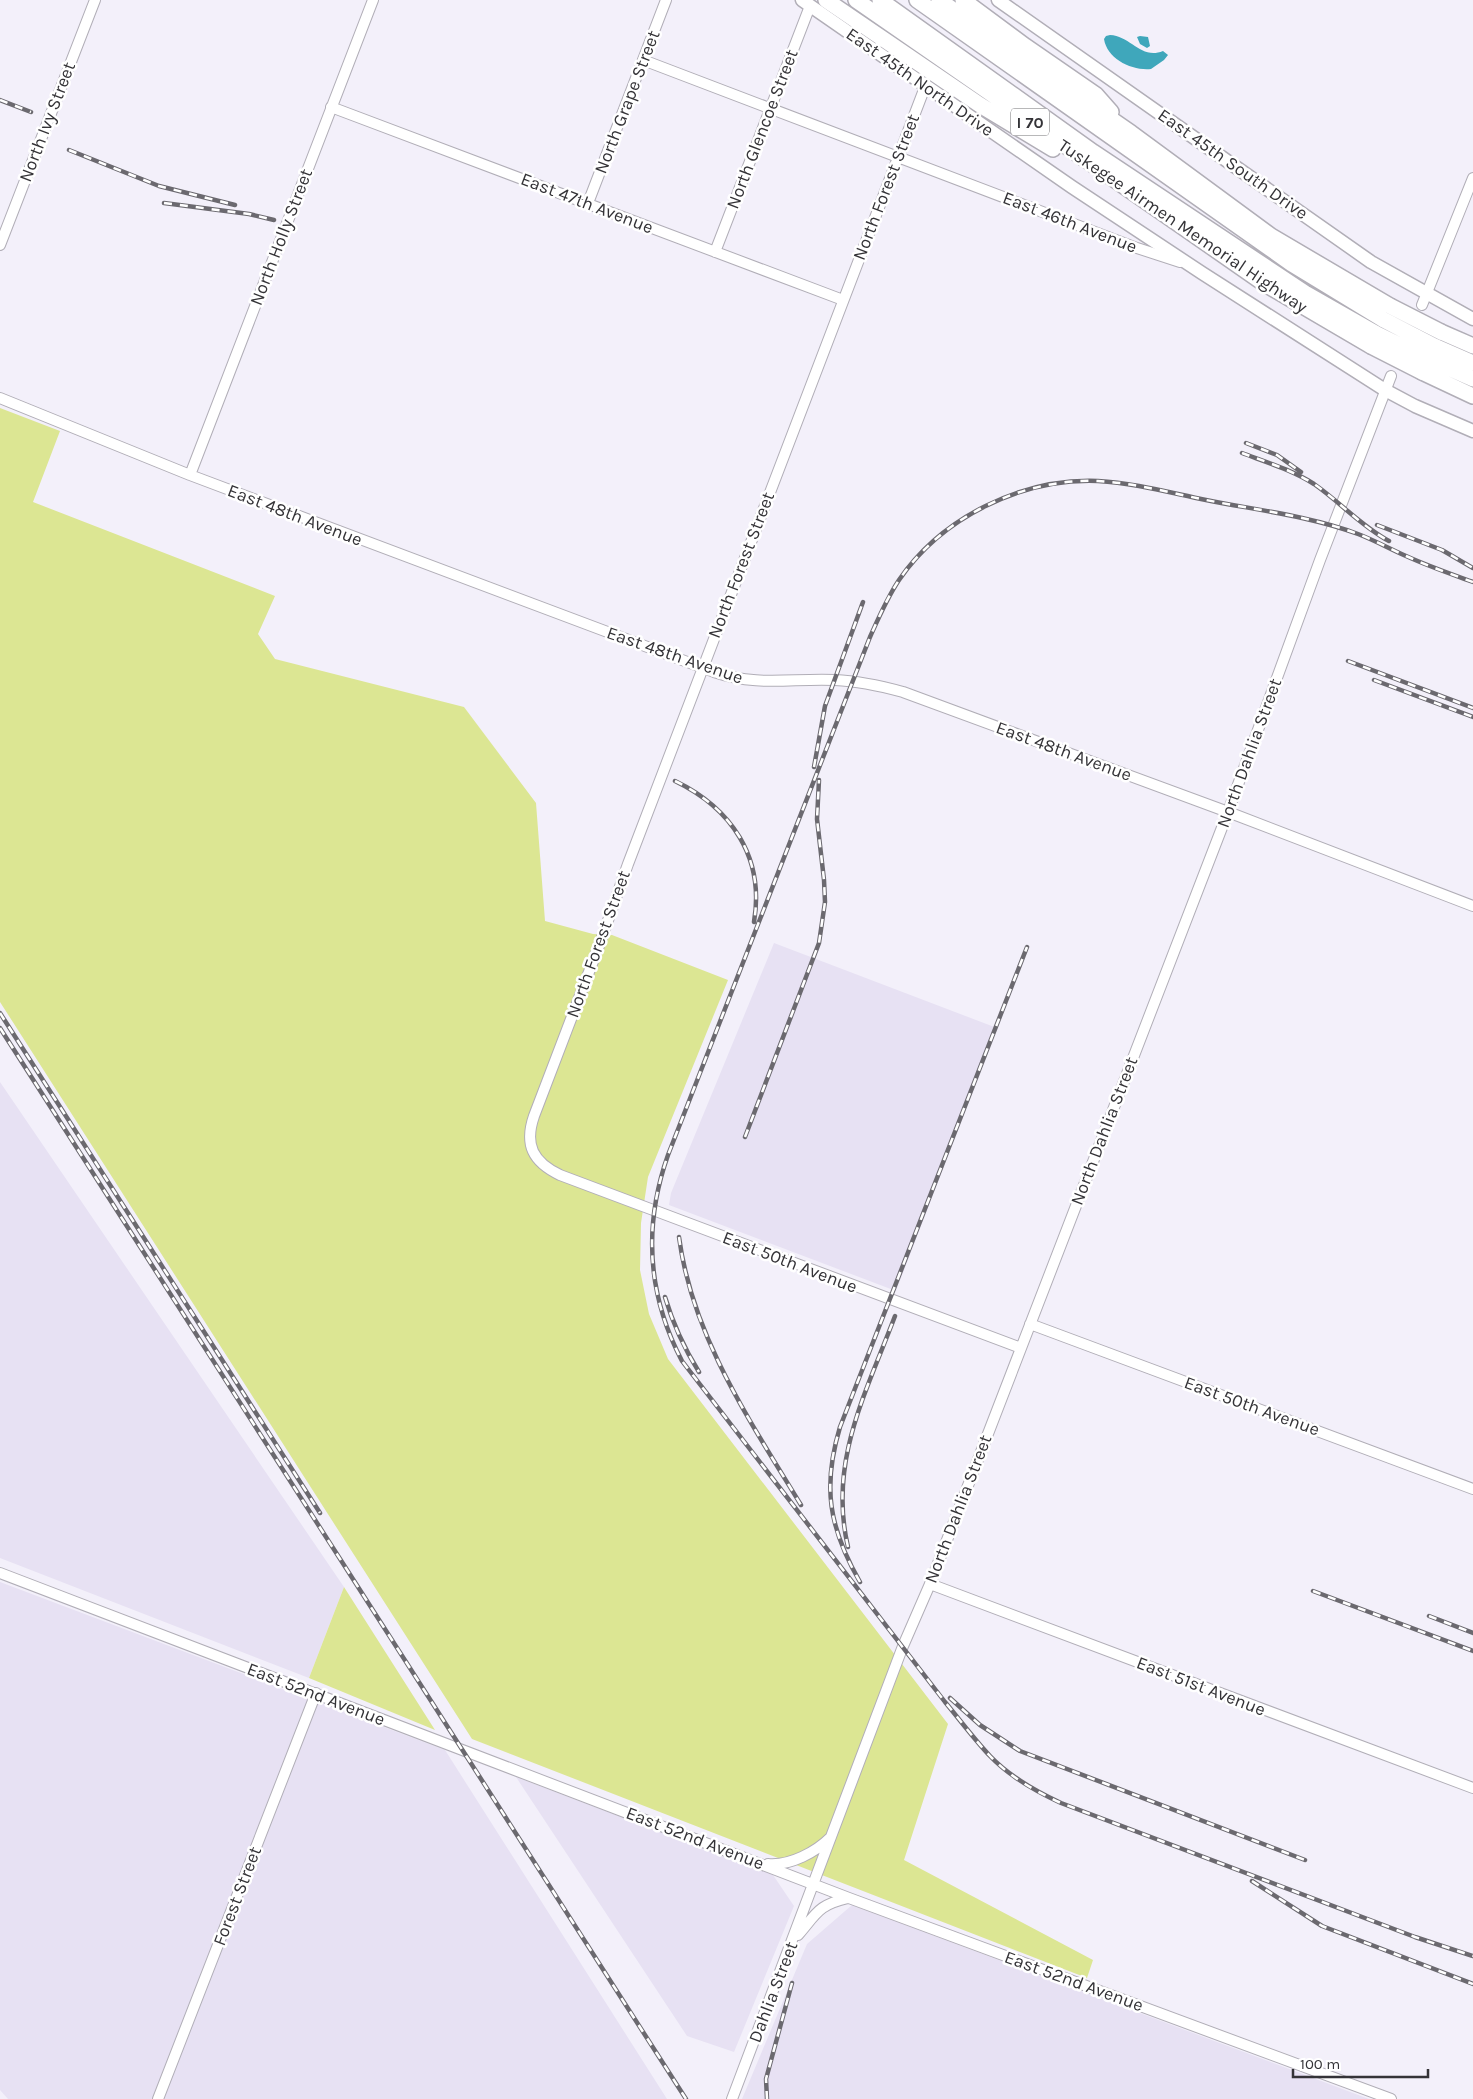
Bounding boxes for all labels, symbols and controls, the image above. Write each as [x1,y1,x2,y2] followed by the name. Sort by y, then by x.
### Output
[842,23,998,141] street label: East 45th North Drive
[589,27,665,177] street label: North Grape Street
[721,46,803,212] street label: North Glencoe Street
[14,59,80,185] street label: North Ivy Street
[1154,104,1312,224] street label: East 45th South Drive
[1011,108,1049,136] road number: I 70
[848,110,924,263] street label: North Forest Street
[1054,134,1312,318] street label: Tuskegee Airmen Memorial Highway
[245,165,317,308] street label: North Holly Street
[518,168,656,238] street label: East 47th Avenue
[1000,186,1140,258] street label: East 46th Avenue
[224,479,366,551] street label: East 48th Avenue
[703,488,779,641] street label: North Forest Street
[604,621,746,689] street label: East 48th Avenue
[1212,675,1286,831] street label: North Dahlia Street
[993,716,1135,786] street label: East 48th Avenue
[561,867,635,1021] street label: North Forest Street
[1066,1053,1143,1208] street label: North Dahlia Street
[720,1226,860,1298] street label: East 50th Avenue
[1181,1371,1323,1441] street label: East 50th Avenue
[920,1431,997,1586] street label: North Dahlia Street
[1133,1651,1269,1721] street label: East 51st Avenue
[244,1658,388,1730] street label: East 52nd Avenue
[623,1802,767,1874] street label: East 52nd Avenue
[208,1843,266,1949] street label: Forest Street
[744,1938,802,2046] street label: Dahlia Street
[1002,1946,1146,2016] street label: East 52nd Avenue
[1293,2046,1428,2078] scale bar
[1300,2055,1340,2073] text: 100 m

